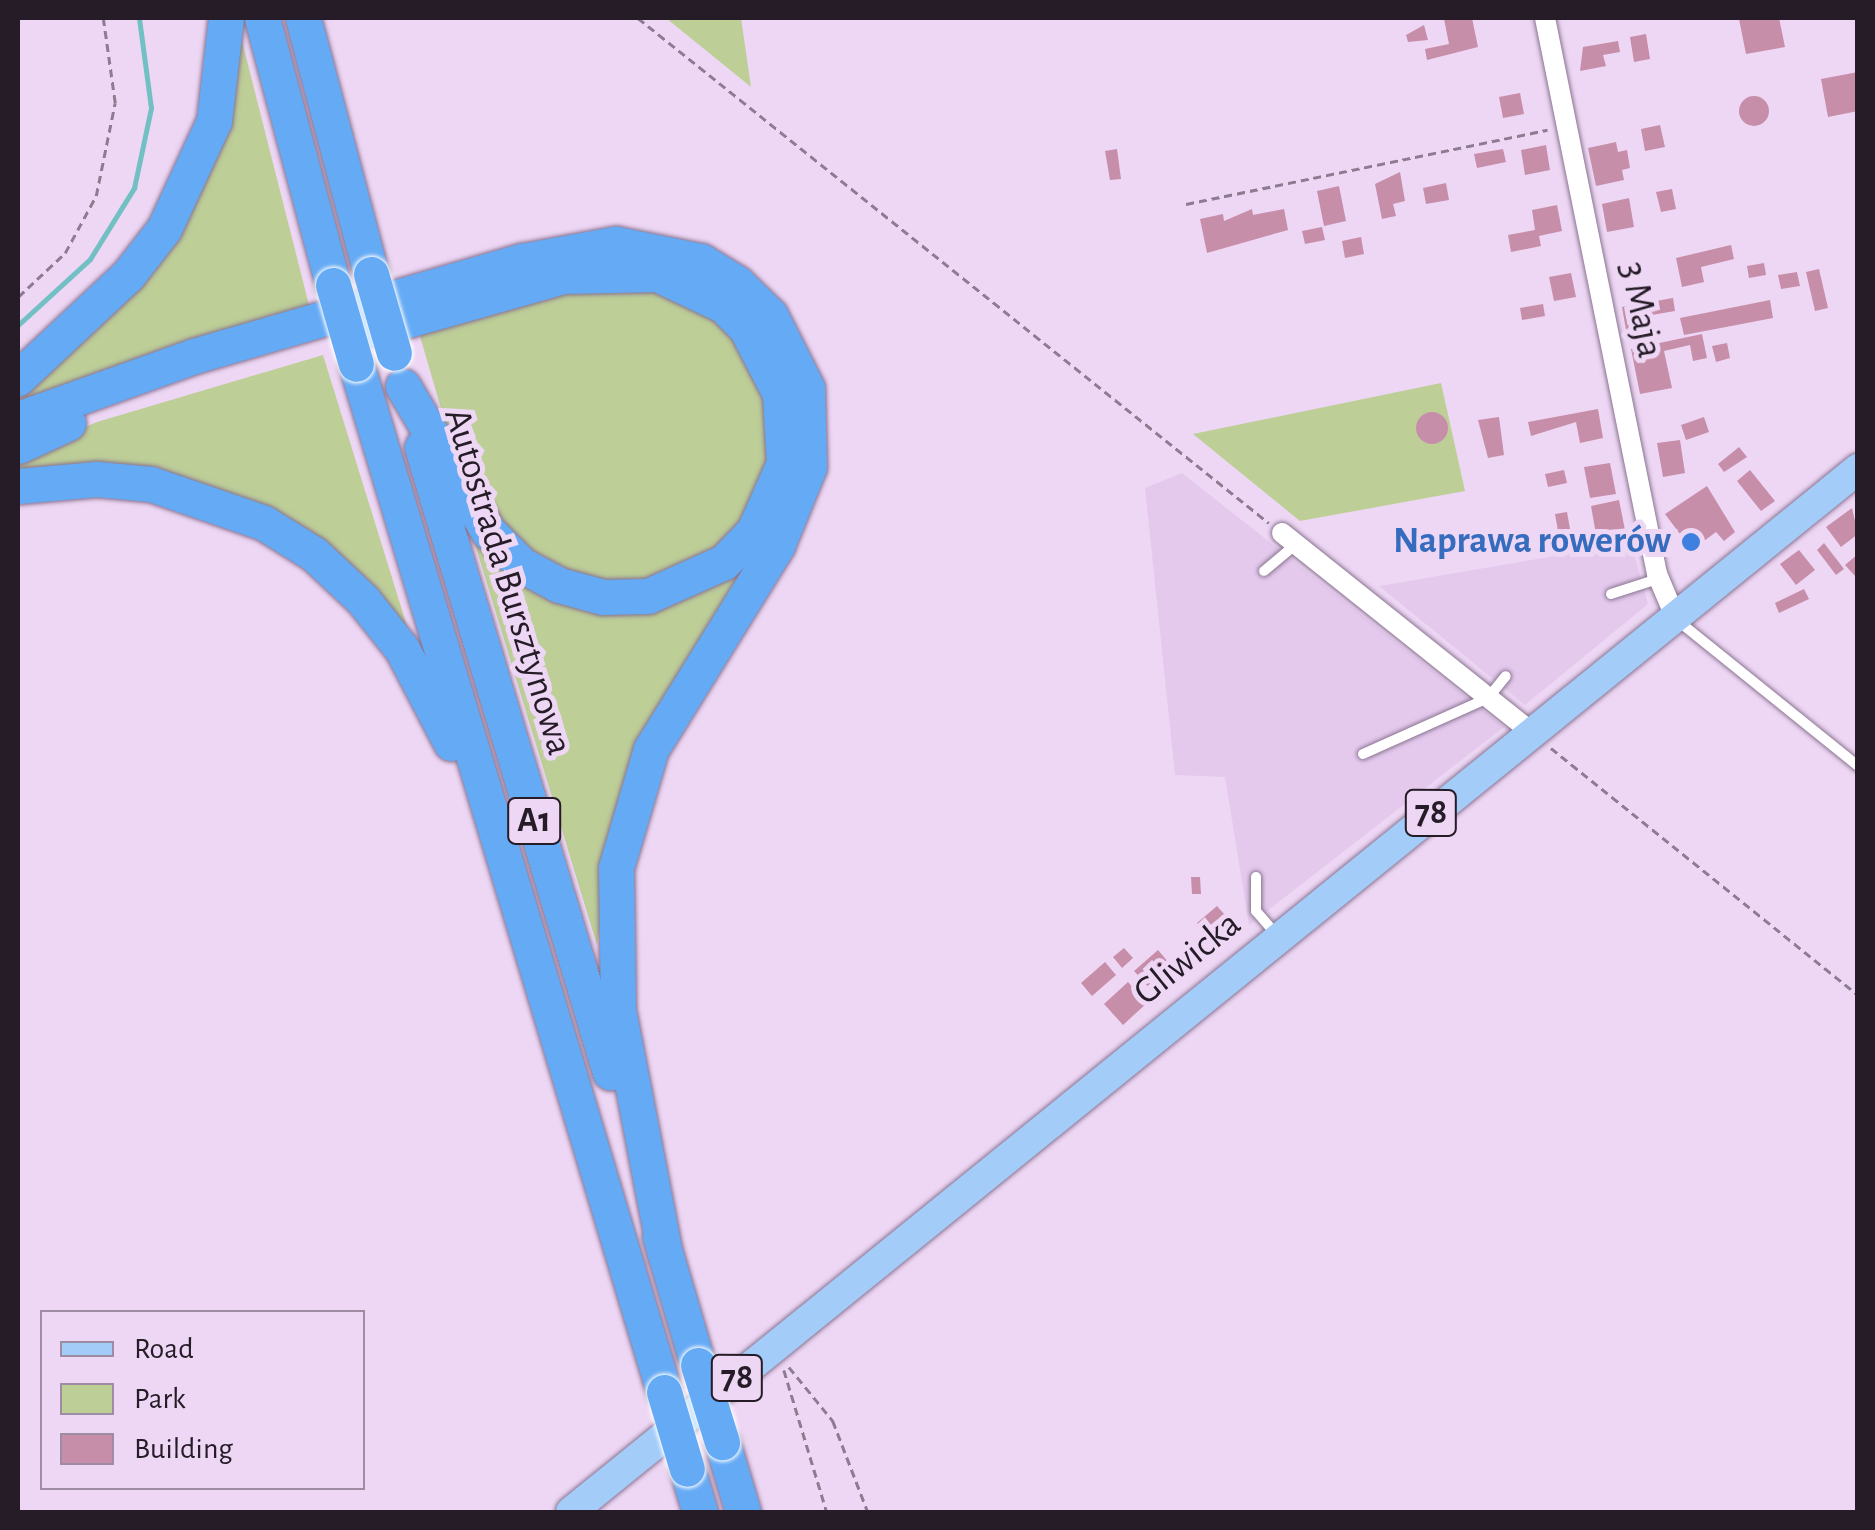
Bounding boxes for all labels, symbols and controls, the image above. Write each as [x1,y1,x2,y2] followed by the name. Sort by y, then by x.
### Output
[1608,258,1672,362] street label: 3 Maja
[433,403,581,761] street label: Autostrada Bursztynowa
[1393,519,1671,565] place label: Naprawa rowerów
[1680,531,1702,553] marker: Naprawa rowerów
[1404,783,1458,843] road number: 78
[506,791,562,851] road number: A1
[1125,902,1251,1016] street label: Gliwicka
[40,1310,365,1490] legend
[134,1334,194,1364] text: Road
[710,1348,764,1408] road number: 78
[134,1384,186,1414] text: Park
[134,1434,233,1464] text: Building

